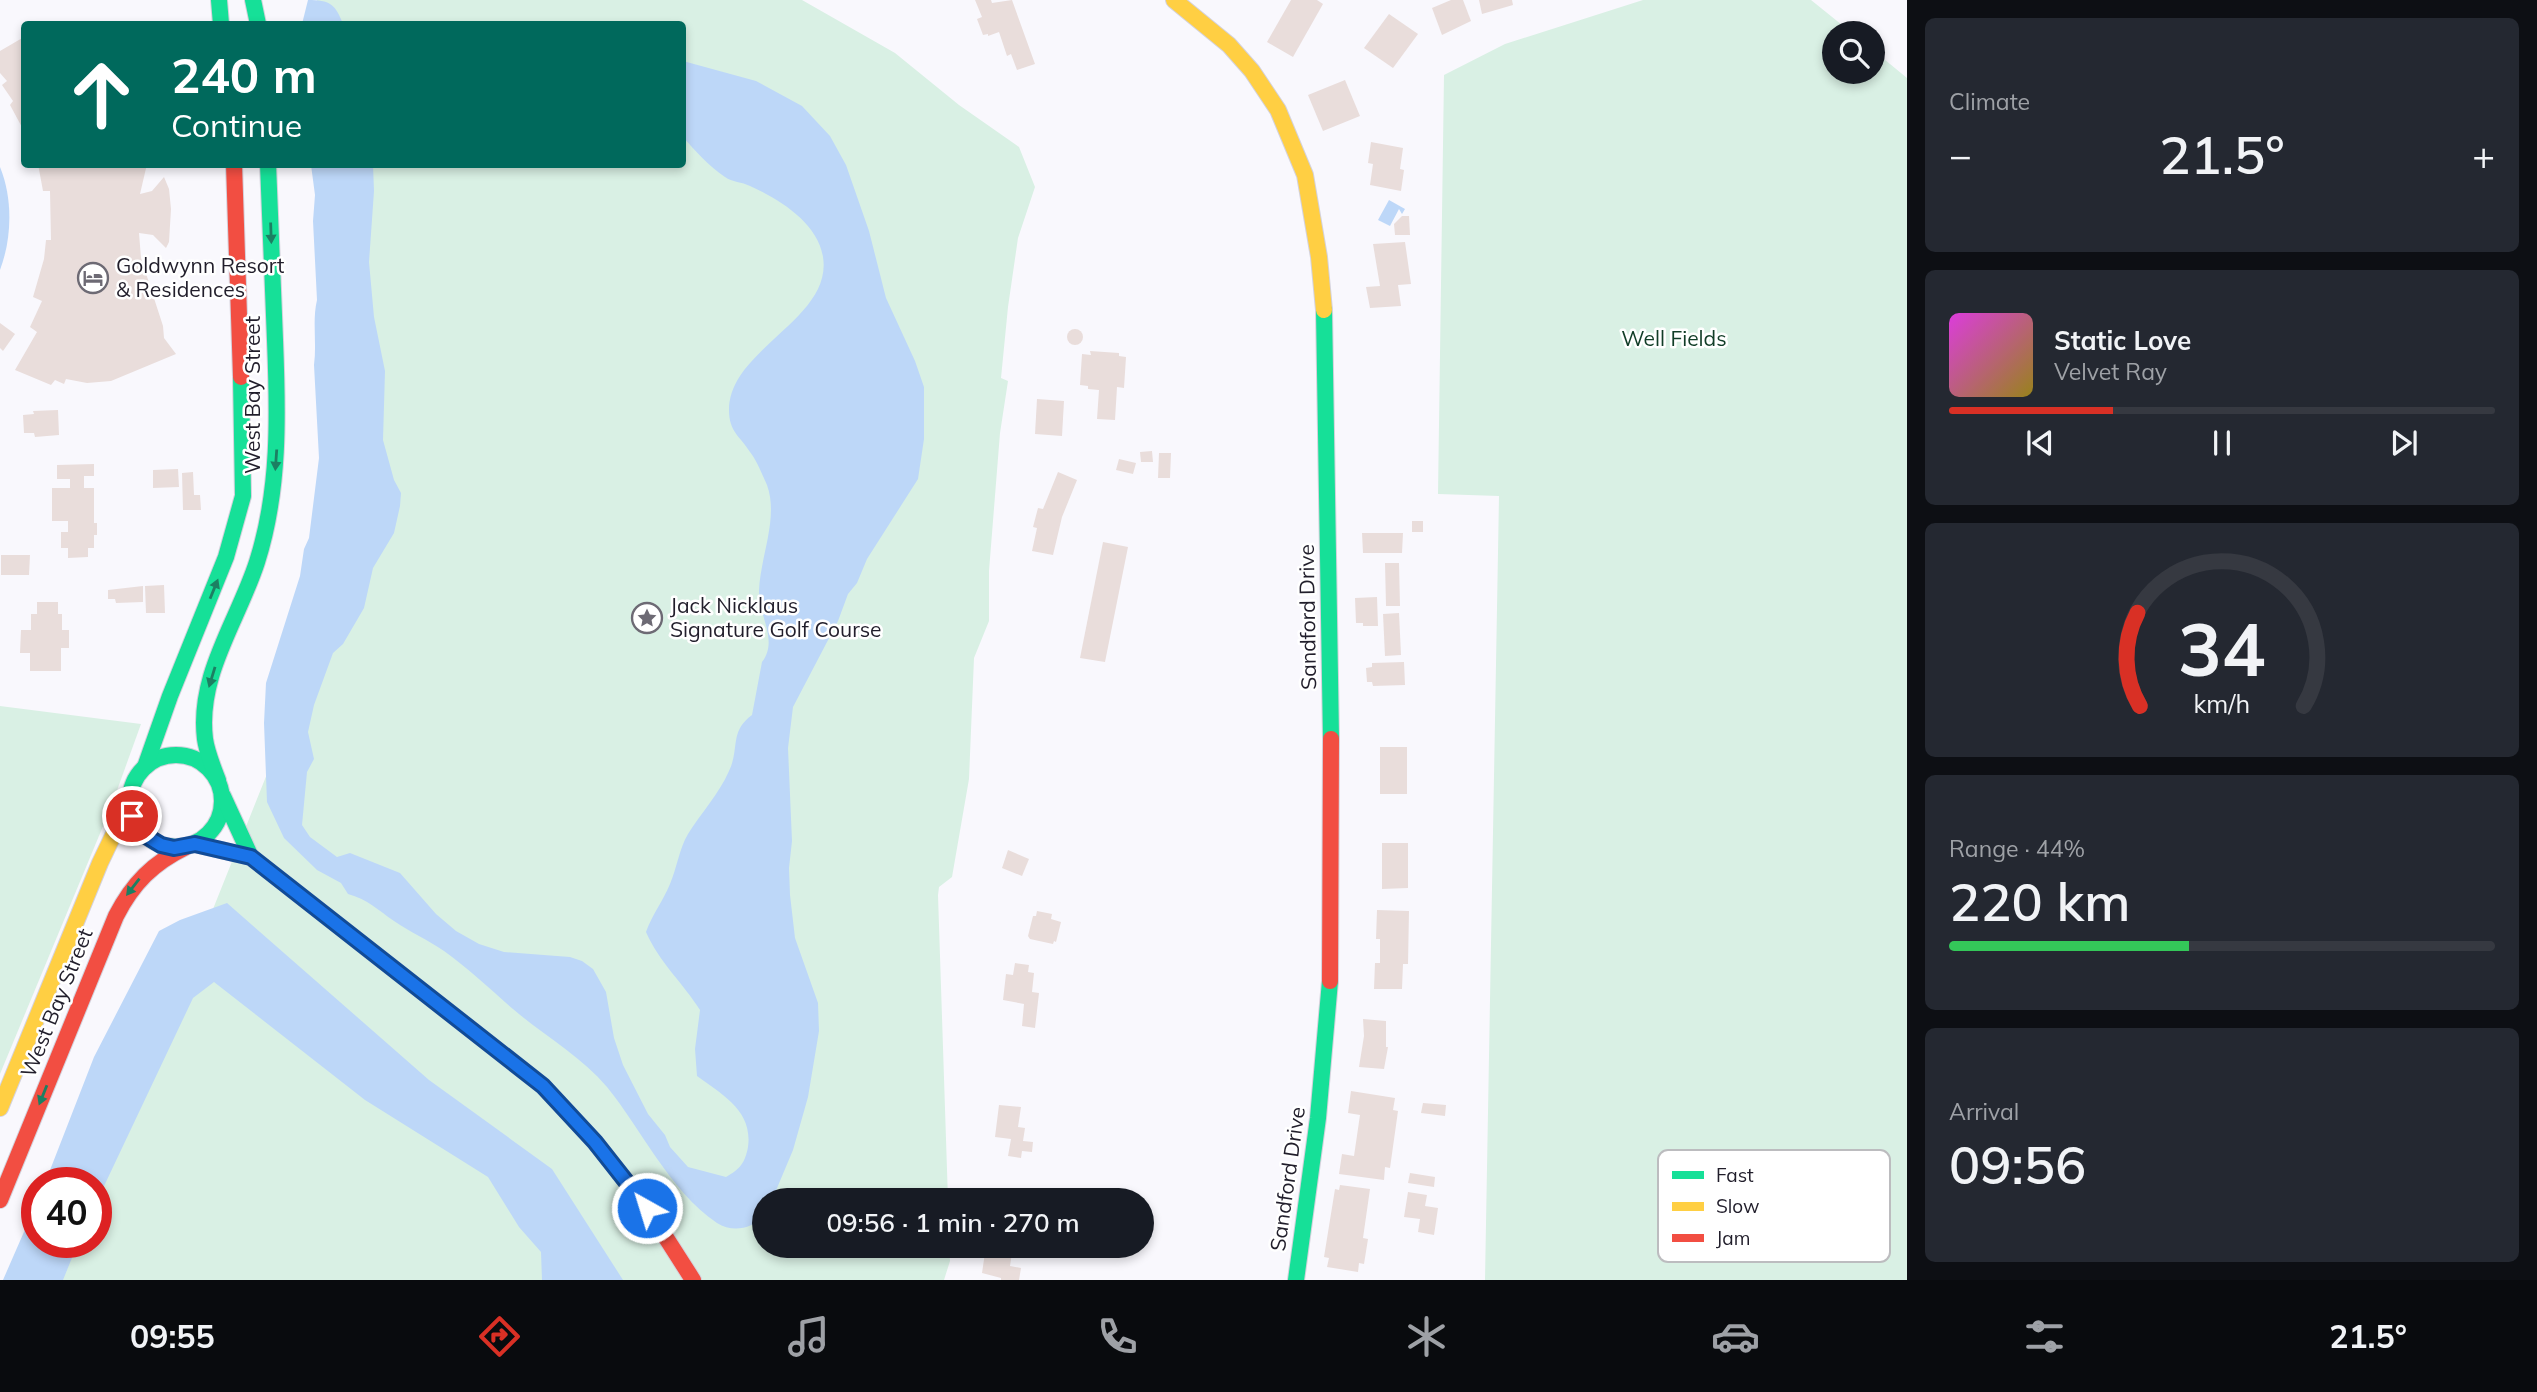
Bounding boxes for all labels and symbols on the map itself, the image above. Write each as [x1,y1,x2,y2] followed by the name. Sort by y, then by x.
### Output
[265,222,276,244] one-way arrow
[116,252,284,302] place label: Goldwynn Resort & Residences
[76,261,110,295] hotel icon: Goldwynn Resort & Residences
[239,316,265,474] street label: West Bay Street
[1621,325,1727,351] park label: Well Fields
[270,449,281,471] one-way arrow
[1293,544,1321,690] street label: Sandford Drive
[208,578,219,599] one-way arrow
[670,592,882,642] place label: Jack Nicklaus Signature Golf Course
[630,601,664,635] place icon: Jack Nicklaus Signature Golf Course
[206,666,217,687] one-way arrow
[102,786,162,846] pin
[125,878,140,896] one-way arrow
[14,924,98,1081] street label: West Bay Street
[37,1085,48,1106] one-way arrow
[1264,1105,1310,1253] street label: Sandford Drive
[1658,1150,1890,1262] legend
[1716,1163,1754,1187] text: Fast
[21,1167,112,1258] speed limit sign: 40
[610,1171,684,1245] position arrow
[1716,1194,1760,1218] text: Slow
[1716,1226,1750,1250] text: Jam

